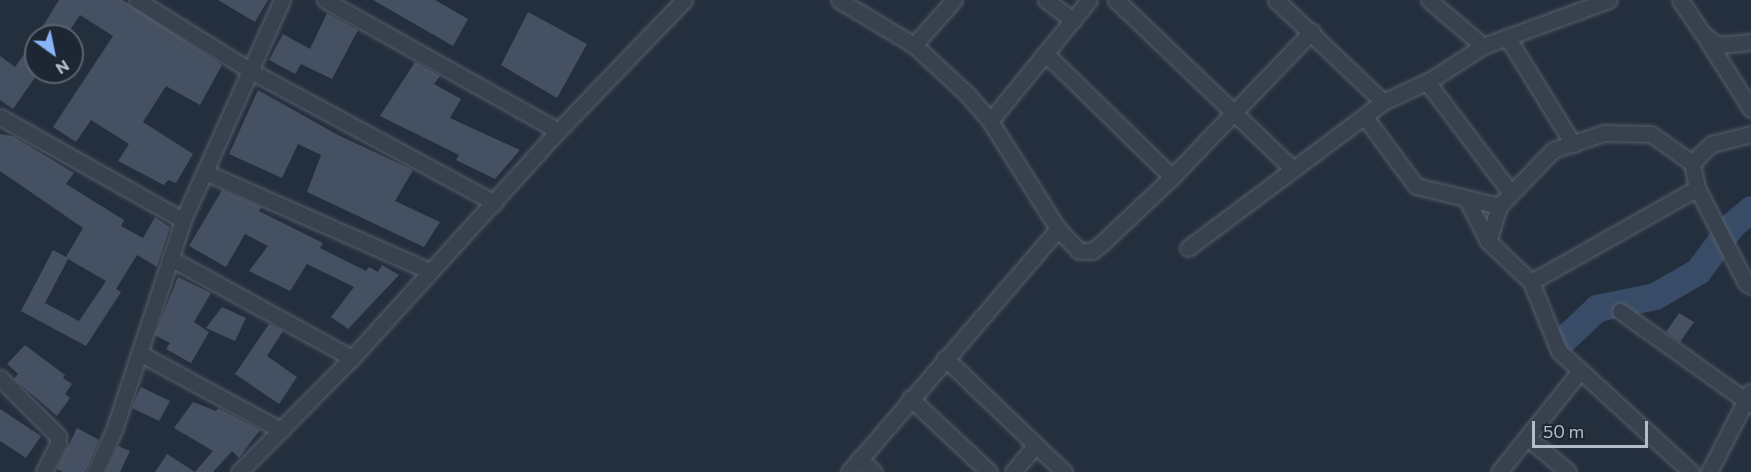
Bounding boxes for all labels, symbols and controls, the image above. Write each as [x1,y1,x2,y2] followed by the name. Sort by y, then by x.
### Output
[24,24,84,84] north arrow
[53,57,73,79] text: N
[1535,409,1650,447] scale bar
[1543,420,1584,442] text: 50 m

